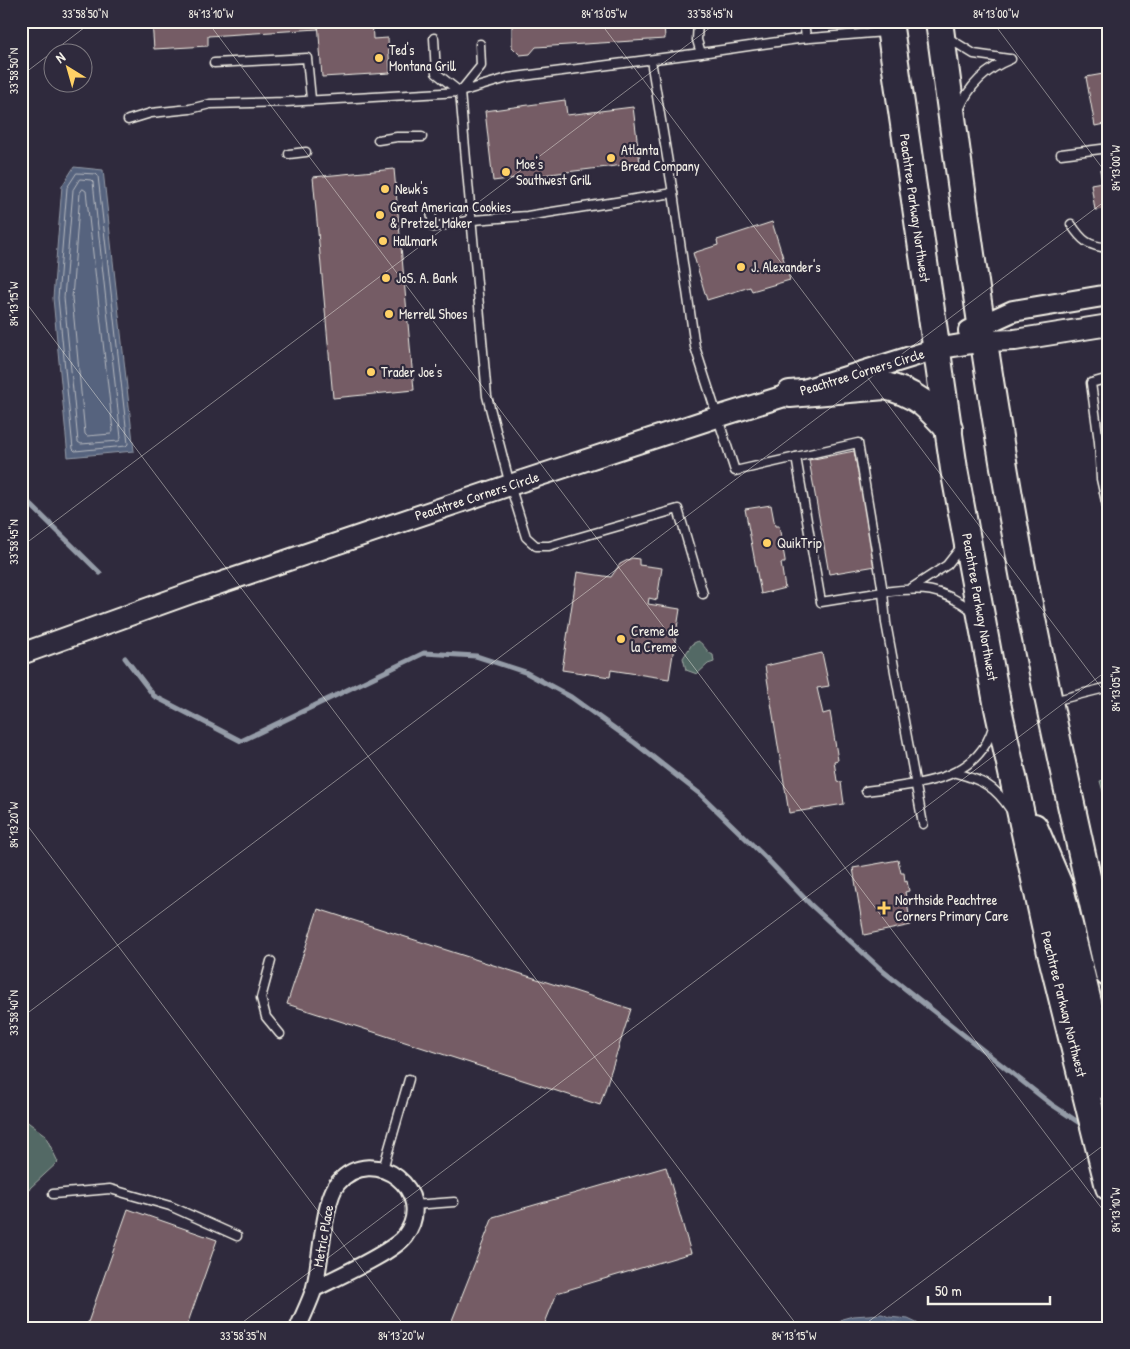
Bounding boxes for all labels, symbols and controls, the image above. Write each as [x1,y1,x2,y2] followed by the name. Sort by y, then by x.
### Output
[62,5,108,22] text: 33°58'50"N
[189,5,234,22] text: 84°13'10"W
[581,5,627,22] text: 84°13'05"W
[687,5,733,22] text: 33°58'45"N
[973,5,1020,22] text: 84°13'00"W
[389,40,457,75] place label: Ted's Montana Grill
[42,42,92,92] north arrow
[51,47,69,67] text: N
[5,48,22,94] text: 33°58'50"N
[373,52,385,64] marker: Ted's Montana Grill
[895,133,935,284] street label: Peachtree Parkway Northwest
[621,140,700,176] place label: Atlanta Bread Company
[1107,144,1124,191] text: 84°13'00"W
[605,152,617,164] marker: Atlanta Bread Company
[516,154,592,189] place label: Moe's Southwest Grill
[500,166,512,178] marker: Moe's Southwest Grill
[395,179,428,198] place label: Newk's
[379,183,391,195] marker: Newk's
[390,197,511,232] place label: Great American Cookies & Pretzel Maker
[374,209,386,221] marker: Great American Cookies & Pretzel Maker
[393,231,437,250] place label: Hallmark
[377,235,389,247] marker: Hallmark
[751,257,821,276] place label: J. Alexander's
[735,261,747,273] marker: J. Alexander's
[396,268,457,287] place label: JoS. A. Bank
[380,272,392,284] marker: JoS. A. Bank
[5,281,22,326] text: 84°13'15"W
[399,304,467,323] place label: Merrell Shoes
[383,308,395,320] marker: Merrell Shoes
[797,343,927,399] street label: Peachtree Corners Circle
[381,362,442,381] place label: Trader Joe's
[365,366,377,378] marker: Trader Joe's
[412,466,542,525] street label: Peachtree Corners Circle
[5,519,22,565] text: 33°58'45"N
[957,532,1003,683] street label: Peachtree Parkway Northwest
[777,533,822,553] place label: QuikTrip
[761,537,773,549] marker: QuikTrip
[631,621,679,656] place label: Creme de la Creme
[615,633,627,645] marker: Creme de la Creme
[1107,666,1124,712] text: 84°13'05"W
[5,801,22,848] text: 84°13'20"W
[895,890,1009,926] place label: Northside Peachtree Corners Primary Care
[877,901,891,915] marker: Northside Peachtree Corners Primary Care
[1036,929,1092,1079] street label: Peachtree Parkway Northwest
[5,990,22,1036] text: 33°58'40"N
[1107,1187,1124,1232] text: 84°13'10"W
[308,1203,337,1269] street label: Metric Place
[928,1274,1050,1306] scale bar
[935,1280,962,1301] text: 50 m
[220,1327,266,1344] text: 33°58'35"N
[378,1327,425,1344] text: 84°13'20"W
[772,1327,817,1344] text: 84°13'15"W

